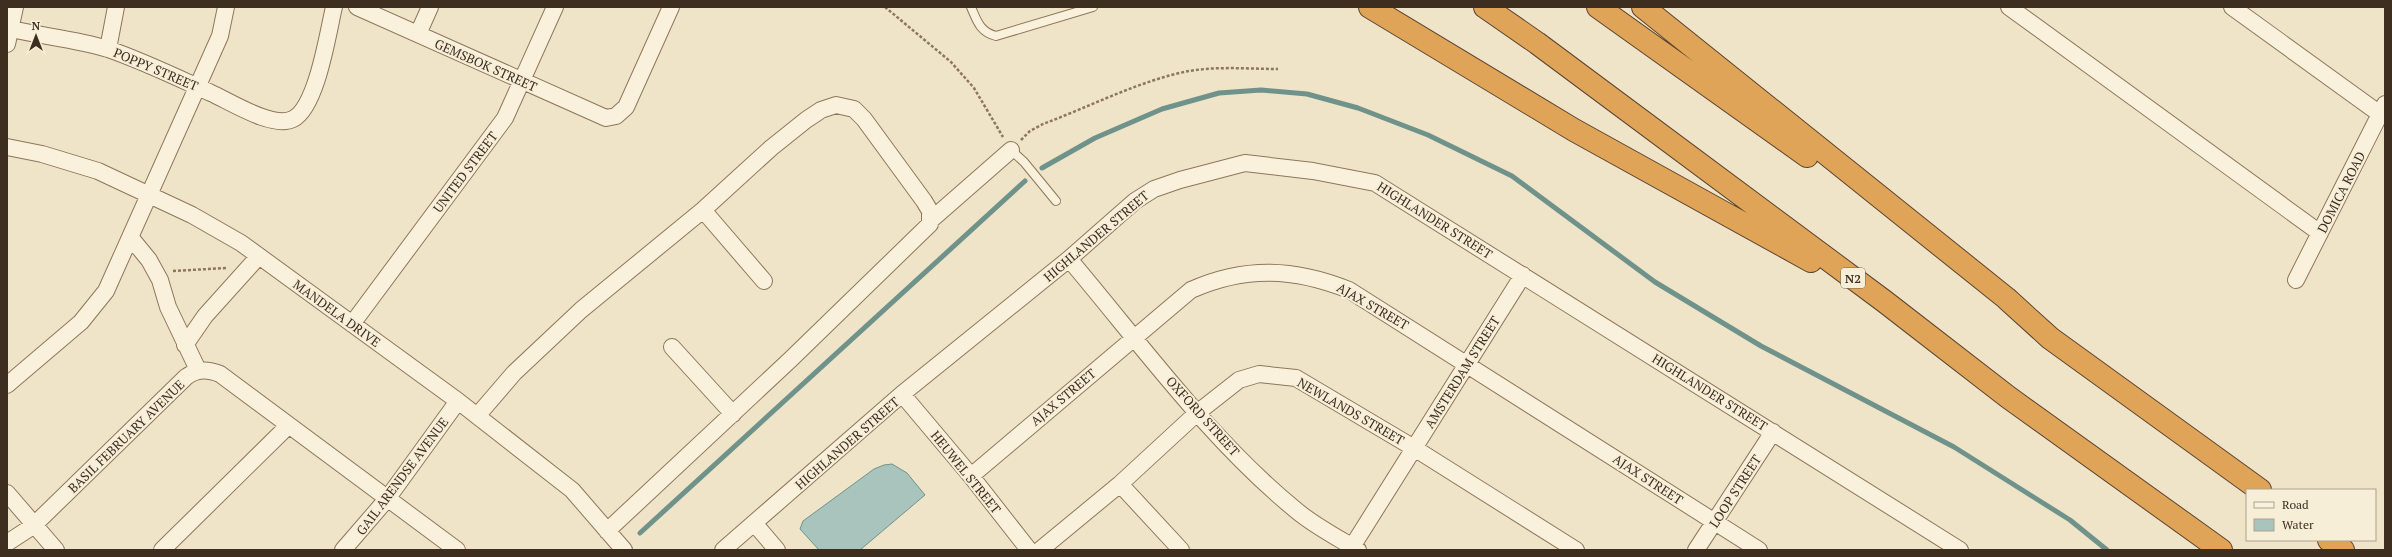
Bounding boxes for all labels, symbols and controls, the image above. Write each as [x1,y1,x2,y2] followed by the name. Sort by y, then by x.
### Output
[16,16,56,56] north arrow
[32,19,41,33] text: N
[432,34,540,96] street label: GEMSBOK STREET
[111,43,201,95] street label: POPPY STREET
[429,128,501,216] street label: UNITED STREET
[2313,148,2369,236] street label: DOMICA ROAD
[1374,177,1496,263] street label: HIGHLANDER STREET
[1039,186,1153,286] street label: HIGHLANDER STREET
[1841,268,1865,288] road number: N2
[290,275,384,351] street label: MANDELA DRIVE
[1334,278,1412,334] street label: AJAX STREET
[1420,312,1504,432] street label: AMSTERDAM STREET
[1649,349,1771,435] street label: HIGHLANDER STREET
[1026,364,1100,430] street label: AJAX STREET
[1162,372,1244,460] street label: OXFORD STREET
[1294,373,1408,449] street label: NEWLANDS STREET
[64,375,188,497] street label: BASIL FEBRUARY AVENUE
[791,393,903,493] street label: HIGHLANDER STREET
[352,413,452,539] street label: GAIL ARENDSE AVENUE
[927,427,1005,517] street label: HEUWEL STREET
[1609,450,1687,508] street label: AJAX STREET
[1705,451,1765,531] street label: LOOP STREET
[2246,489,2376,541] legend
[2282,497,2309,512] text: Road
[2282,517,2314,532] text: Water

